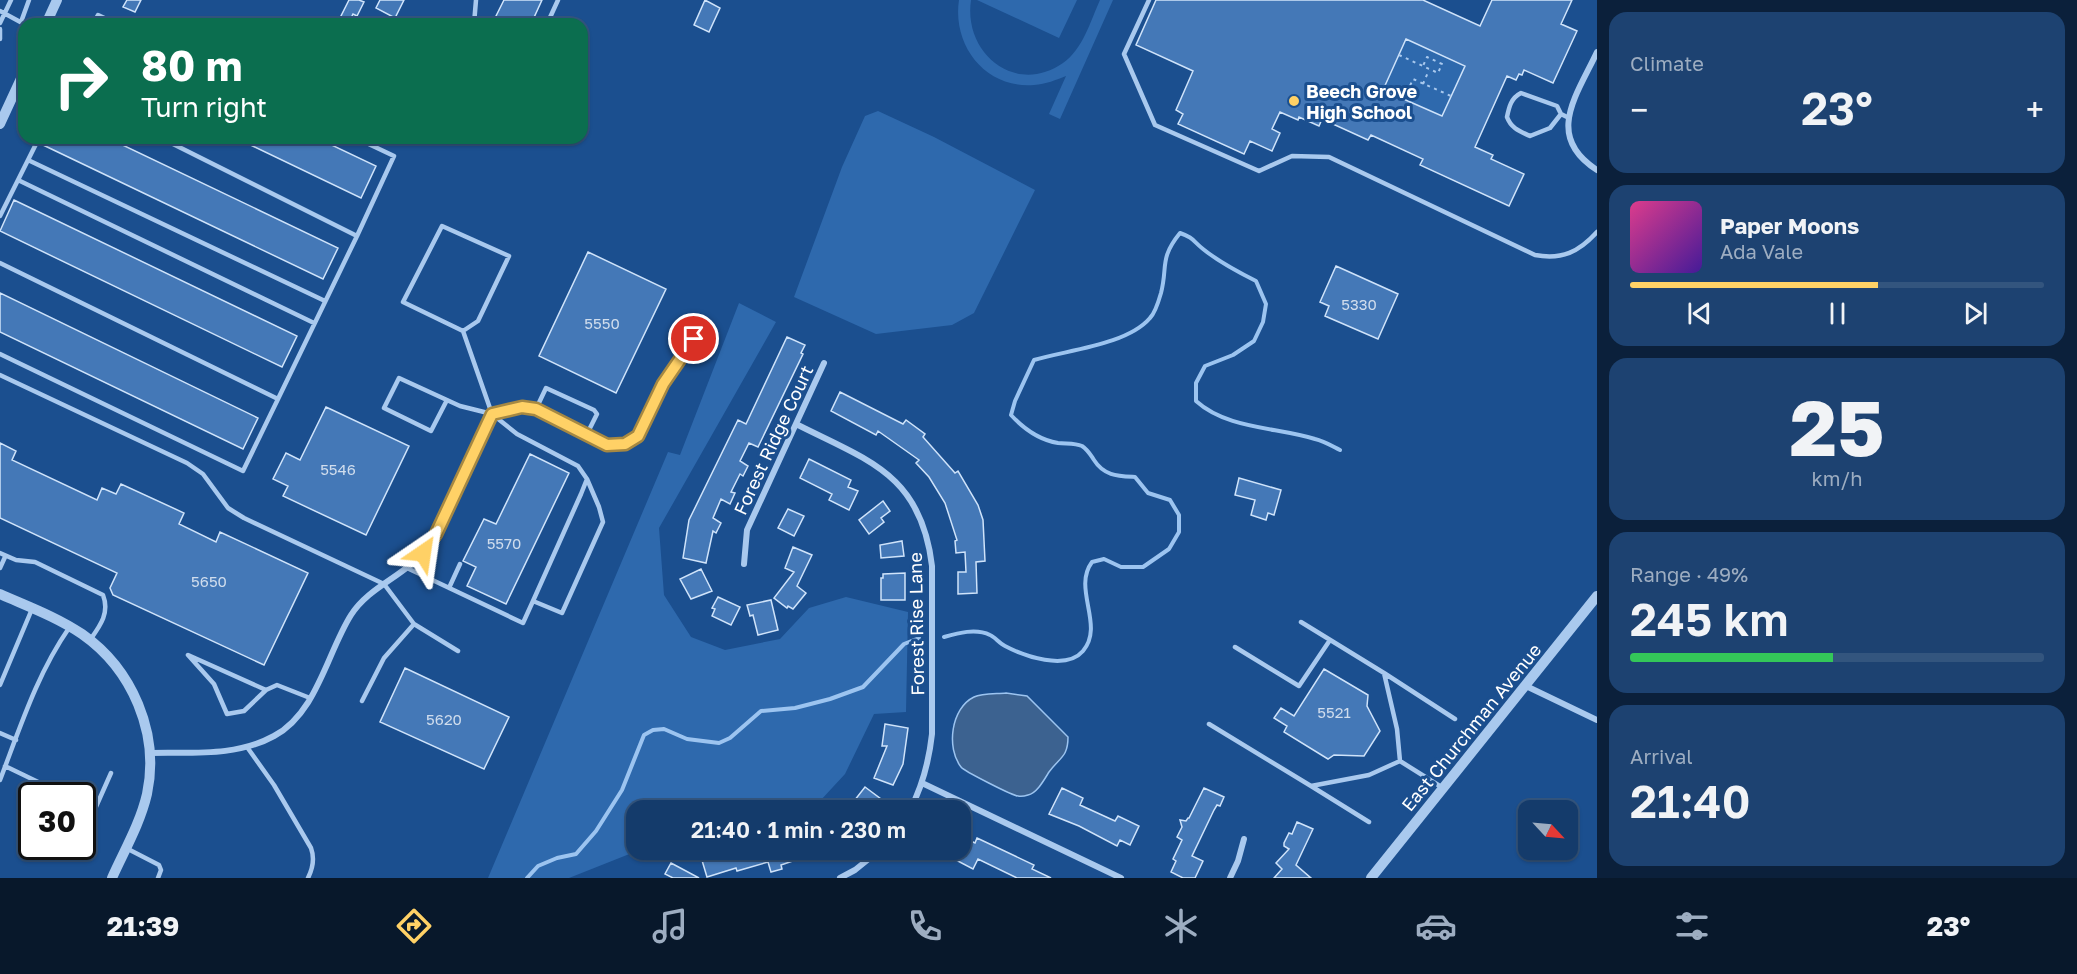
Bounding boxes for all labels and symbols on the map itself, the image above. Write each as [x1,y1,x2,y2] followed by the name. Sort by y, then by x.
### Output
[1306,80,1418,123] place label: Beech Grove High School
[1287,94,1301,108] marker: Beech Grove High School
[1341,295,1377,313] house number: 5330
[668,313,719,364] pin
[584,314,620,332] house number: 5550
[729,362,817,518] street label: Forest Ridge Court
[320,460,356,478] house number: 5546
[391,521,455,585] position arrow
[487,534,521,552] house number: 5570
[904,552,928,696] street label: Forest Rise Lane
[191,572,227,590] house number: 5650
[1397,639,1545,815] street label: East Churchman Avenue
[1317,703,1351,721] house number: 5521
[426,710,462,728] house number: 5620
[18,782,96,860] speed limit sign: 30
[1518,800,1578,860] north arrow

